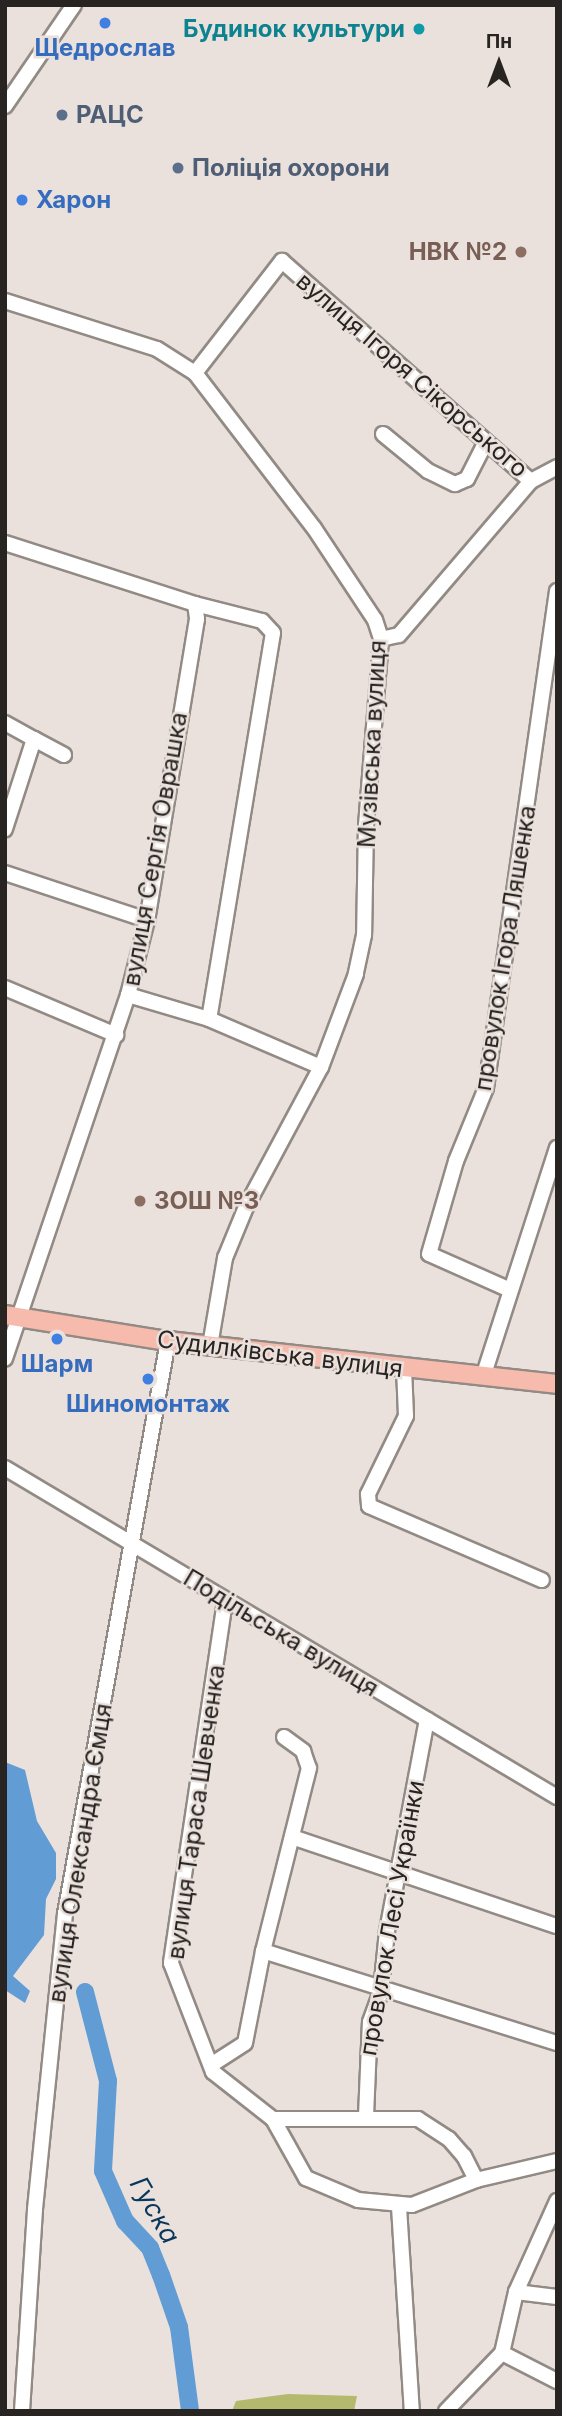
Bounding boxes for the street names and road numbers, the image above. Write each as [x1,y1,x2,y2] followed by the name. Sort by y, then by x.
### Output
[290,267,534,483] street label: вулиця Ігоря Сікорського
[352,639,392,849] street label: Музівська вулиця
[117,710,193,988] street label: вулиця Сергія Оврашка
[468,803,542,1093] street label: провулок Ігора Ляшенка
[156,1325,404,1383] street label: Судилківська вулиця
[178,1563,384,1703] street label: Подільська вулиця
[161,1663,231,1961] street label: вулиця Тараса Шевченка
[42,1701,118,2005] street label: вулиця Олександра Ємця
[354,1778,430,2058] street label: провулок Лесі Українки

